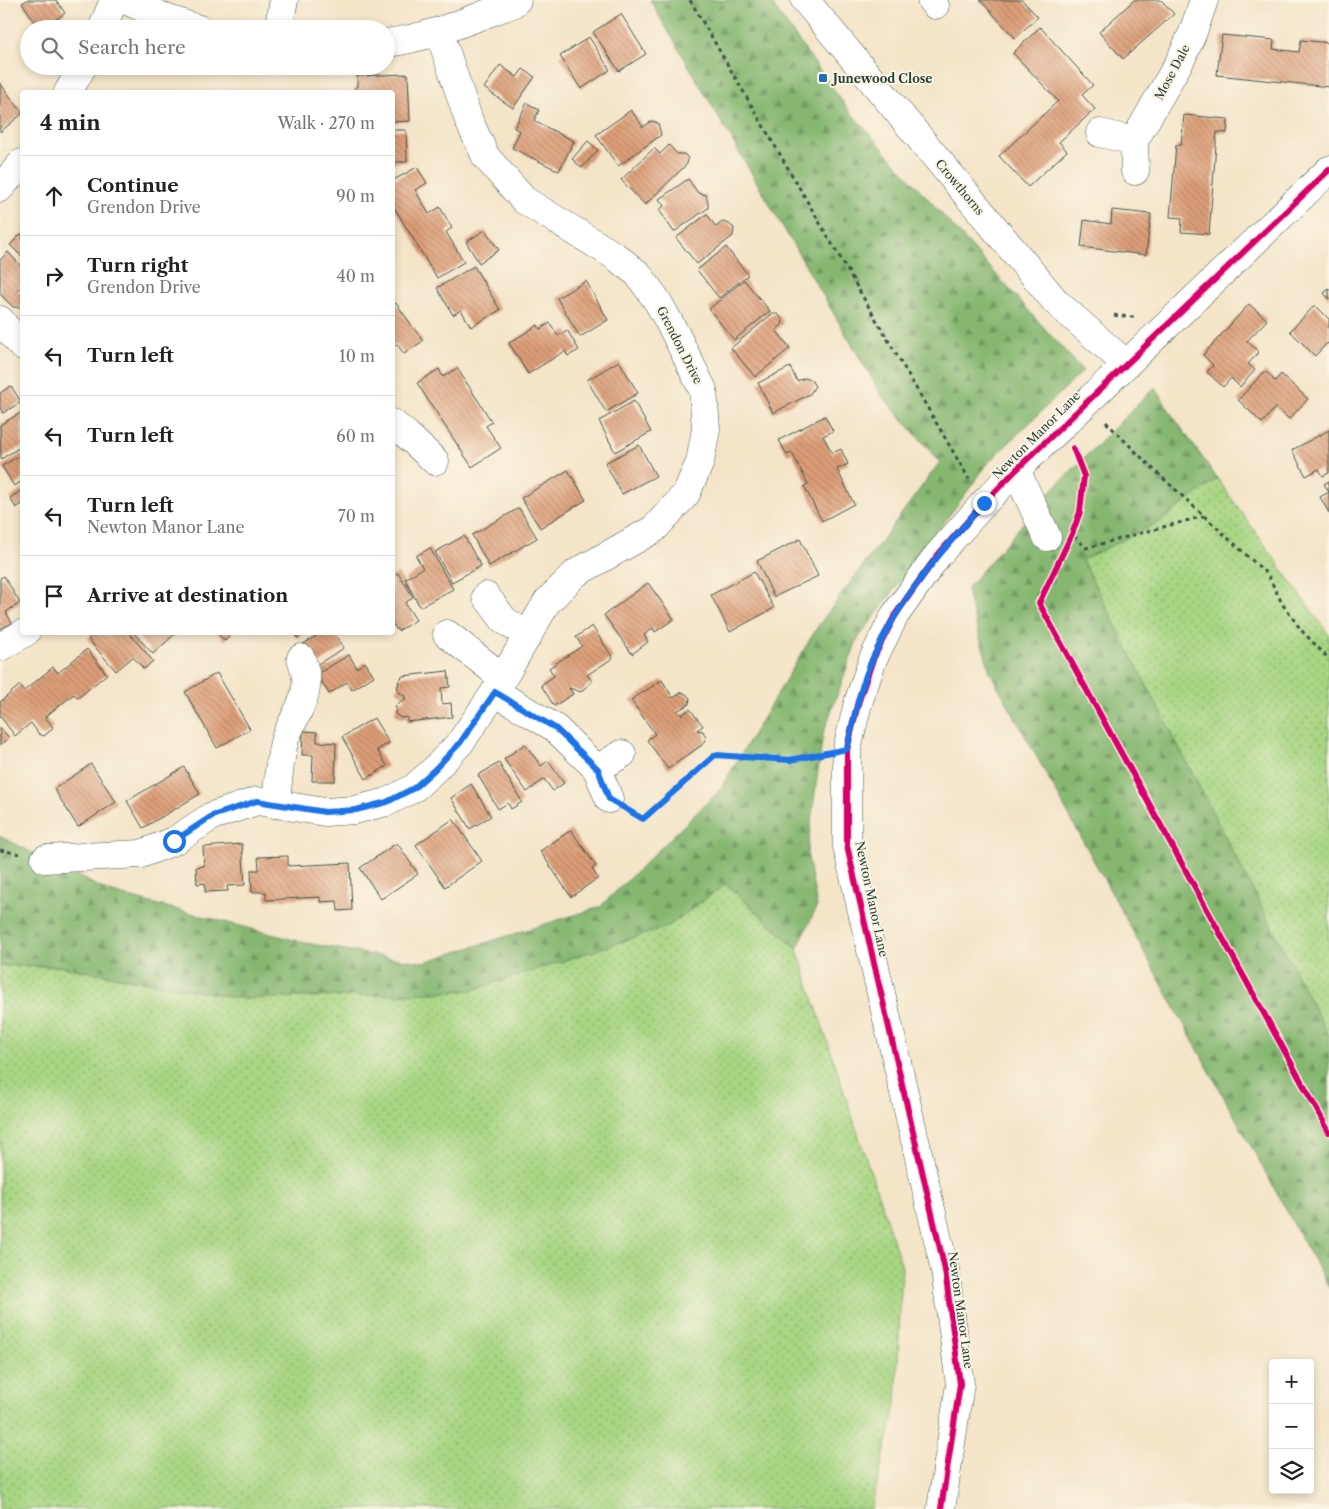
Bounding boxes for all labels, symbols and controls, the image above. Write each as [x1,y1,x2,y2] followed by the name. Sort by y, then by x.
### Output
[20,20,395,75] search box
[38,34,66,62] icon: search
[78,36,186,59] text: Search here
[1151,41,1193,102] street label: Mose Dale
[831,71,933,86] place label: Junewood Close
[817,72,829,84] marker: Junewood Close
[40,110,101,135] text: 4 min
[277,113,375,133] text: Walk · 270 m
[932,156,988,218] street label: Crowthorns
[87,174,179,197] text: Continue
[40,182,68,210] icon: ahead
[336,186,375,206] text: 90 m
[87,197,201,217] text: Grendon Drive
[87,254,188,277] text: Turn right
[40,262,68,290] icon: right
[336,266,375,286] text: 40 m
[87,277,201,297] text: Grendon Drive
[654,304,706,387] street label: Grendon Drive
[40,342,68,370] icon: left
[87,344,174,367] text: Turn left
[339,346,375,366] text: 10 m
[989,388,1083,482] street label: Newton Manor Lane
[40,422,68,450] icon: left
[87,424,174,447] text: Turn left
[336,426,375,446] text: 60 m
[973,492,996,515] route end
[87,494,174,517] text: Turn left
[40,502,68,530] icon: left
[338,506,375,526] text: 70 m
[87,517,244,537] text: Newton Manor Lane
[40,582,68,610] icon: arrive
[87,584,288,607] text: Arrive at destination
[163,830,186,853] route start
[852,840,892,959] street label: Newton Manor Lane
[945,1251,977,1370] street label: Newton Manor Lane
[1269,1359,1314,1494] map controls
[1269,1359,1314,1404] button: +
[1269,1404,1314,1449] button: −
[1269,1449,1314,1494] button: layers

